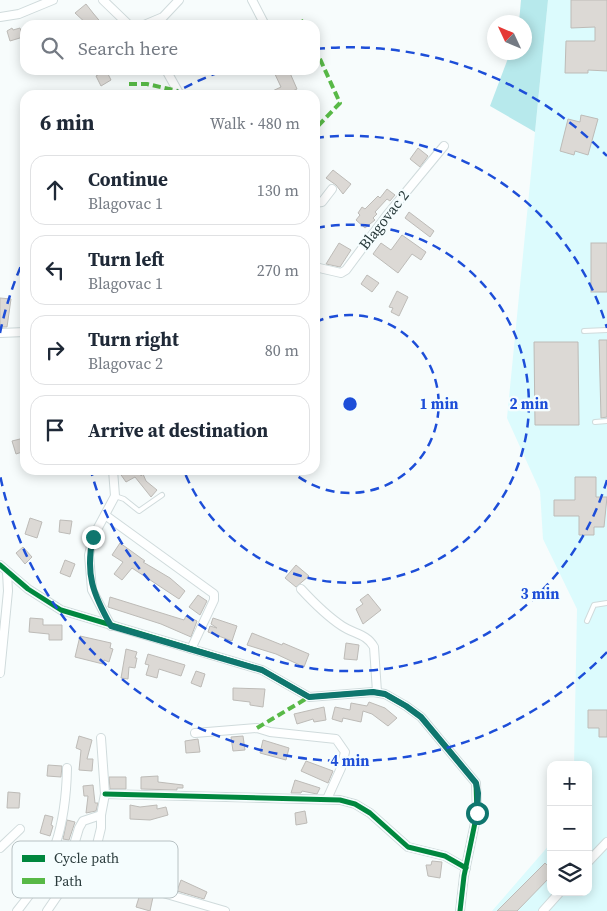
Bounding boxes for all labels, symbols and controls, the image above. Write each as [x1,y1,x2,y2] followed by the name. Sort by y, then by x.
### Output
[487,15,532,60] north arrow
[20,20,320,75] search box
[38,34,66,62] icon: search
[78,35,178,61] text: Search here
[40,108,95,137] text: 6 min
[210,112,300,134] text: Walk · 480 m
[88,166,168,192] text: Continue
[41,176,69,204] icon: ahead
[257,179,299,201] text: 130 m
[354,186,414,254] street label: Blagovac 2
[88,192,163,214] text: Blagovac 1
[88,246,164,272] text: Turn left
[41,256,69,284] icon: left
[257,259,299,281] text: 270 m
[88,272,163,294] text: Blagovac 1
[88,326,179,352] text: Turn right
[41,336,69,364] icon: right
[265,339,299,361] text: 80 m
[88,352,163,374] text: Blagovac 2
[420,393,458,414] text: 1 min
[510,393,548,414] text: 2 min
[341,395,359,413] centre of rings
[41,416,69,444] icon: arrive
[88,417,268,443] text: Arrive at destination
[82,526,105,549] route end
[521,583,559,604] text: 3 min
[331,750,369,771] text: 4 min
[547,761,592,896] map controls
[547,761,592,806] button: +
[466,802,489,825] route start
[547,806,592,851] button: −
[12,841,178,898] legend
[54,848,119,868] text: Cycle path
[547,851,592,896] button: layers
[54,871,82,891] text: Path

